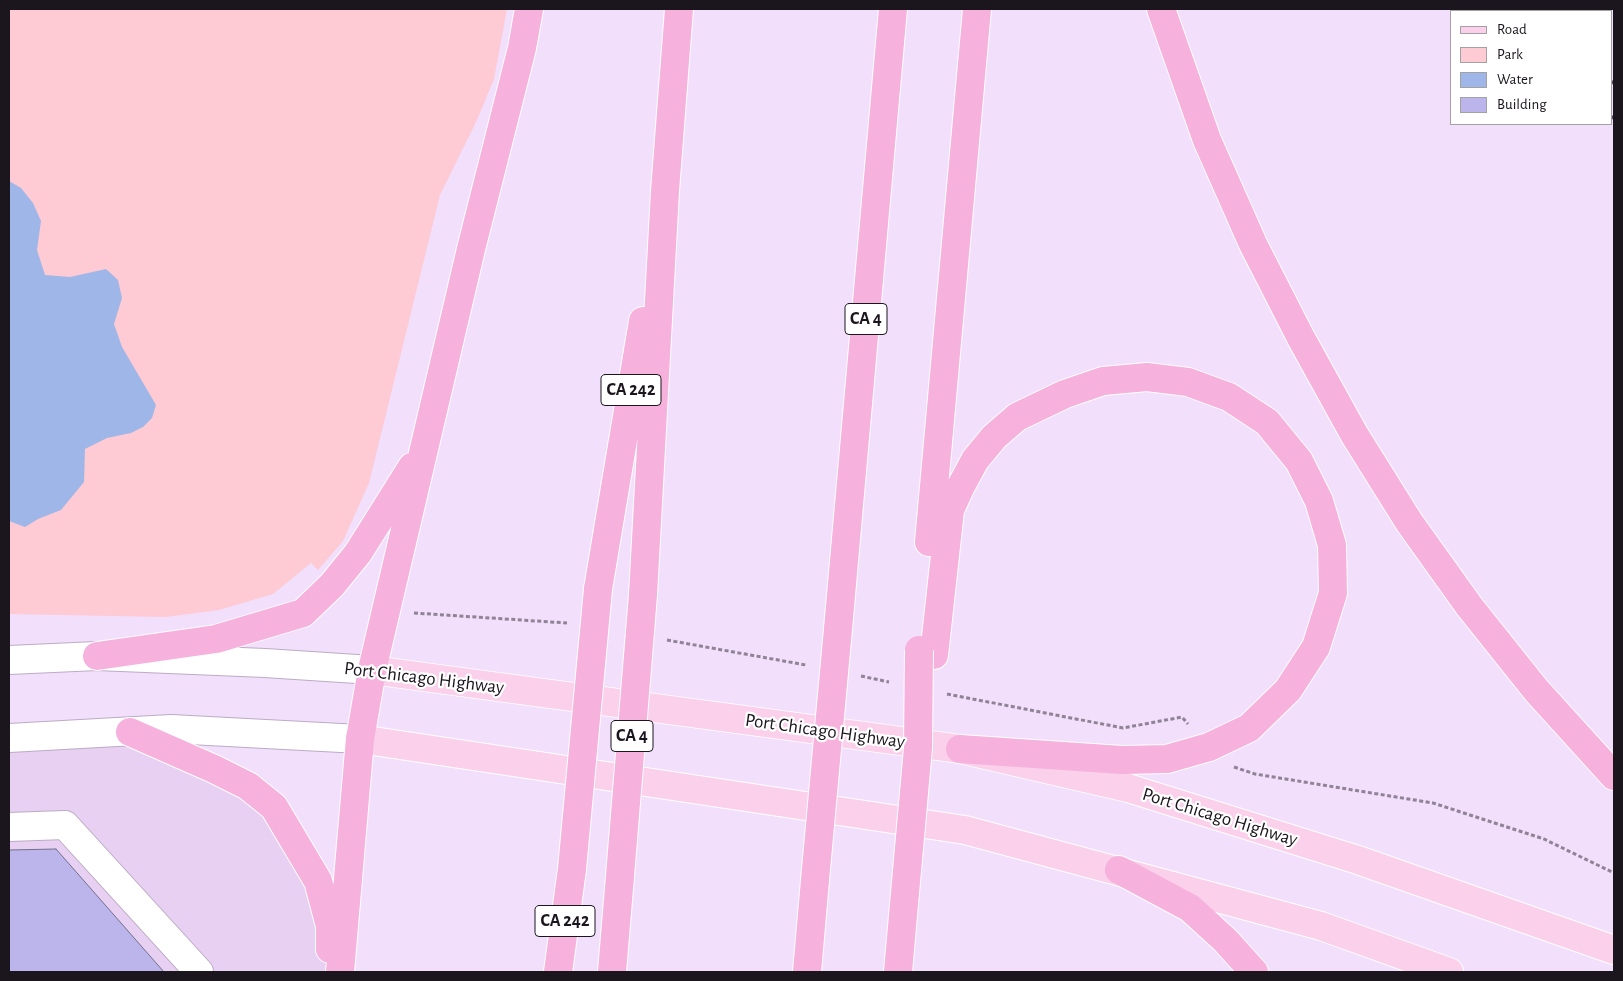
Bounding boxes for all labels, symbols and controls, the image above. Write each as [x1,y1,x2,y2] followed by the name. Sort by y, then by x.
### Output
[1450,10,1613,125] legend
[1497,22,1527,37] text: Road
[1497,47,1523,62] text: Park
[1497,72,1533,87] text: Water
[1497,97,1547,112] text: Building
[845,304,887,334] road number: CA 4
[601,374,661,406] road number: CA 242
[343,657,505,699] street label: Port Chicago Highway
[744,709,906,753] street label: Port Chicago Highway
[611,720,653,751] road number: CA 4
[1140,783,1300,851] street label: Port Chicago Highway
[535,906,595,936] road number: CA 242

